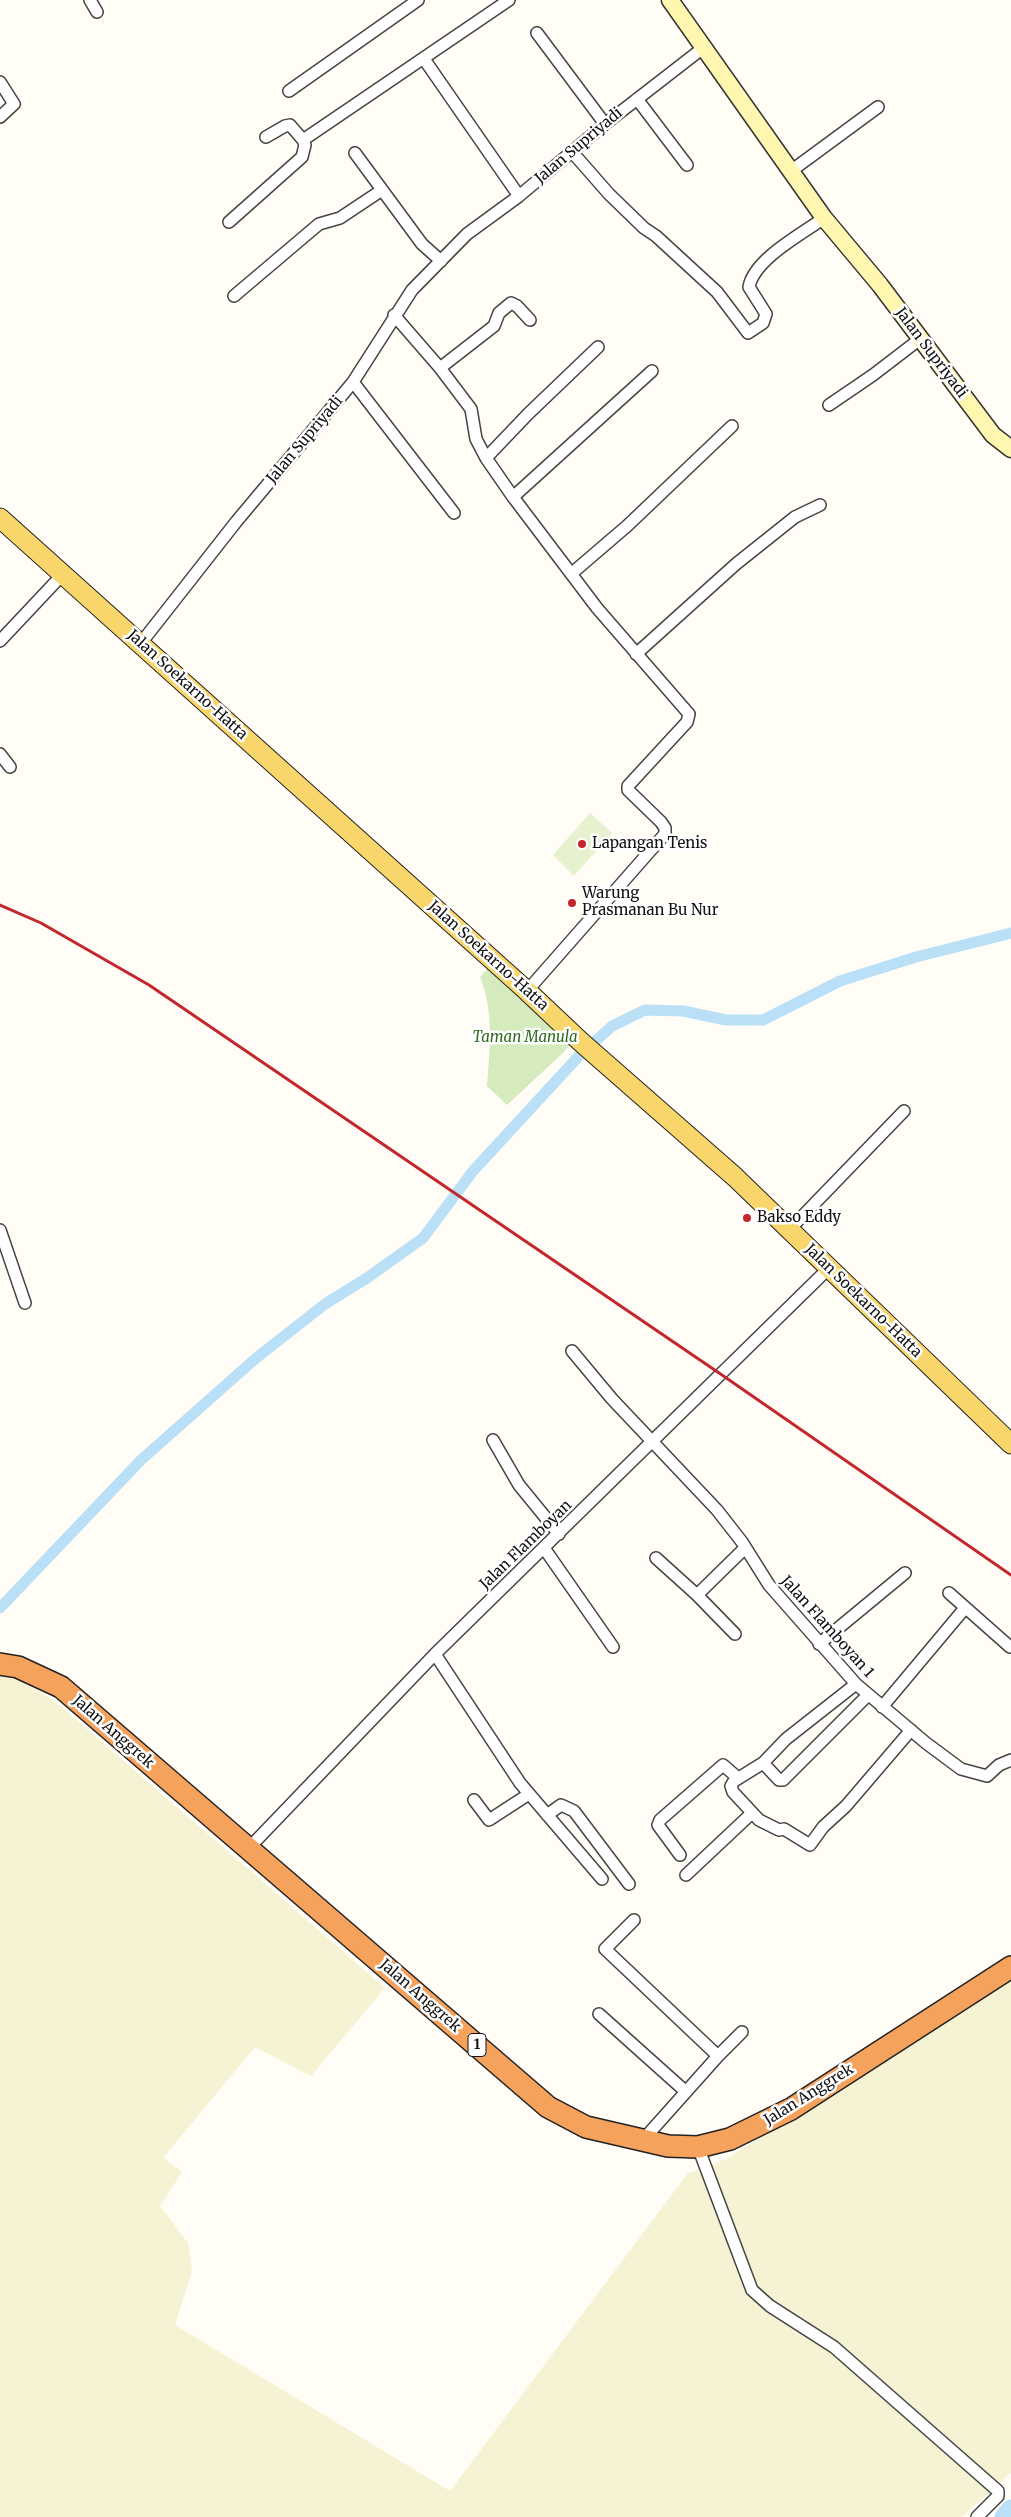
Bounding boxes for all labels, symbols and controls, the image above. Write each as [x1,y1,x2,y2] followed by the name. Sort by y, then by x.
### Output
[532,104,626,188] street label: Jalan Supriyadi
[891,304,971,402] street label: Jalan Supriyadi
[263,393,347,487] street label: Jalan Supriyadi
[123,626,251,744] street label: Jalan Soekarno-Hatta
[592,835,707,853] place label: Lapangan Tenis
[576,838,588,850] marker: Lapangan Tenis
[582,885,718,920] place label: Warung Prasmanan Bu Nur
[424,897,552,1015] street label: Jalan Soekarno-Hatta
[566,897,578,909] marker: Warung Prasmanan Bu Nur
[472,1029,578,1047] park label: Taman Manula
[757,1209,841,1227] place label: Bakso Eddy
[741,1212,753,1224] marker: Bakso Eddy
[801,1241,925,1361] street label: Jalan Soekarno-Hatta
[476,1497,576,1593] street label: Jalan Flamboyan
[777,1572,877,1682] street label: Jalan Flamboyan 1
[69,1692,157,1772] street label: Jalan Anggrek
[376,1956,464,2036] street label: Jalan Anggrek
[468,2034,486,2056] road number: 1
[761,2060,857,2130] street label: Jalan Anggrek

